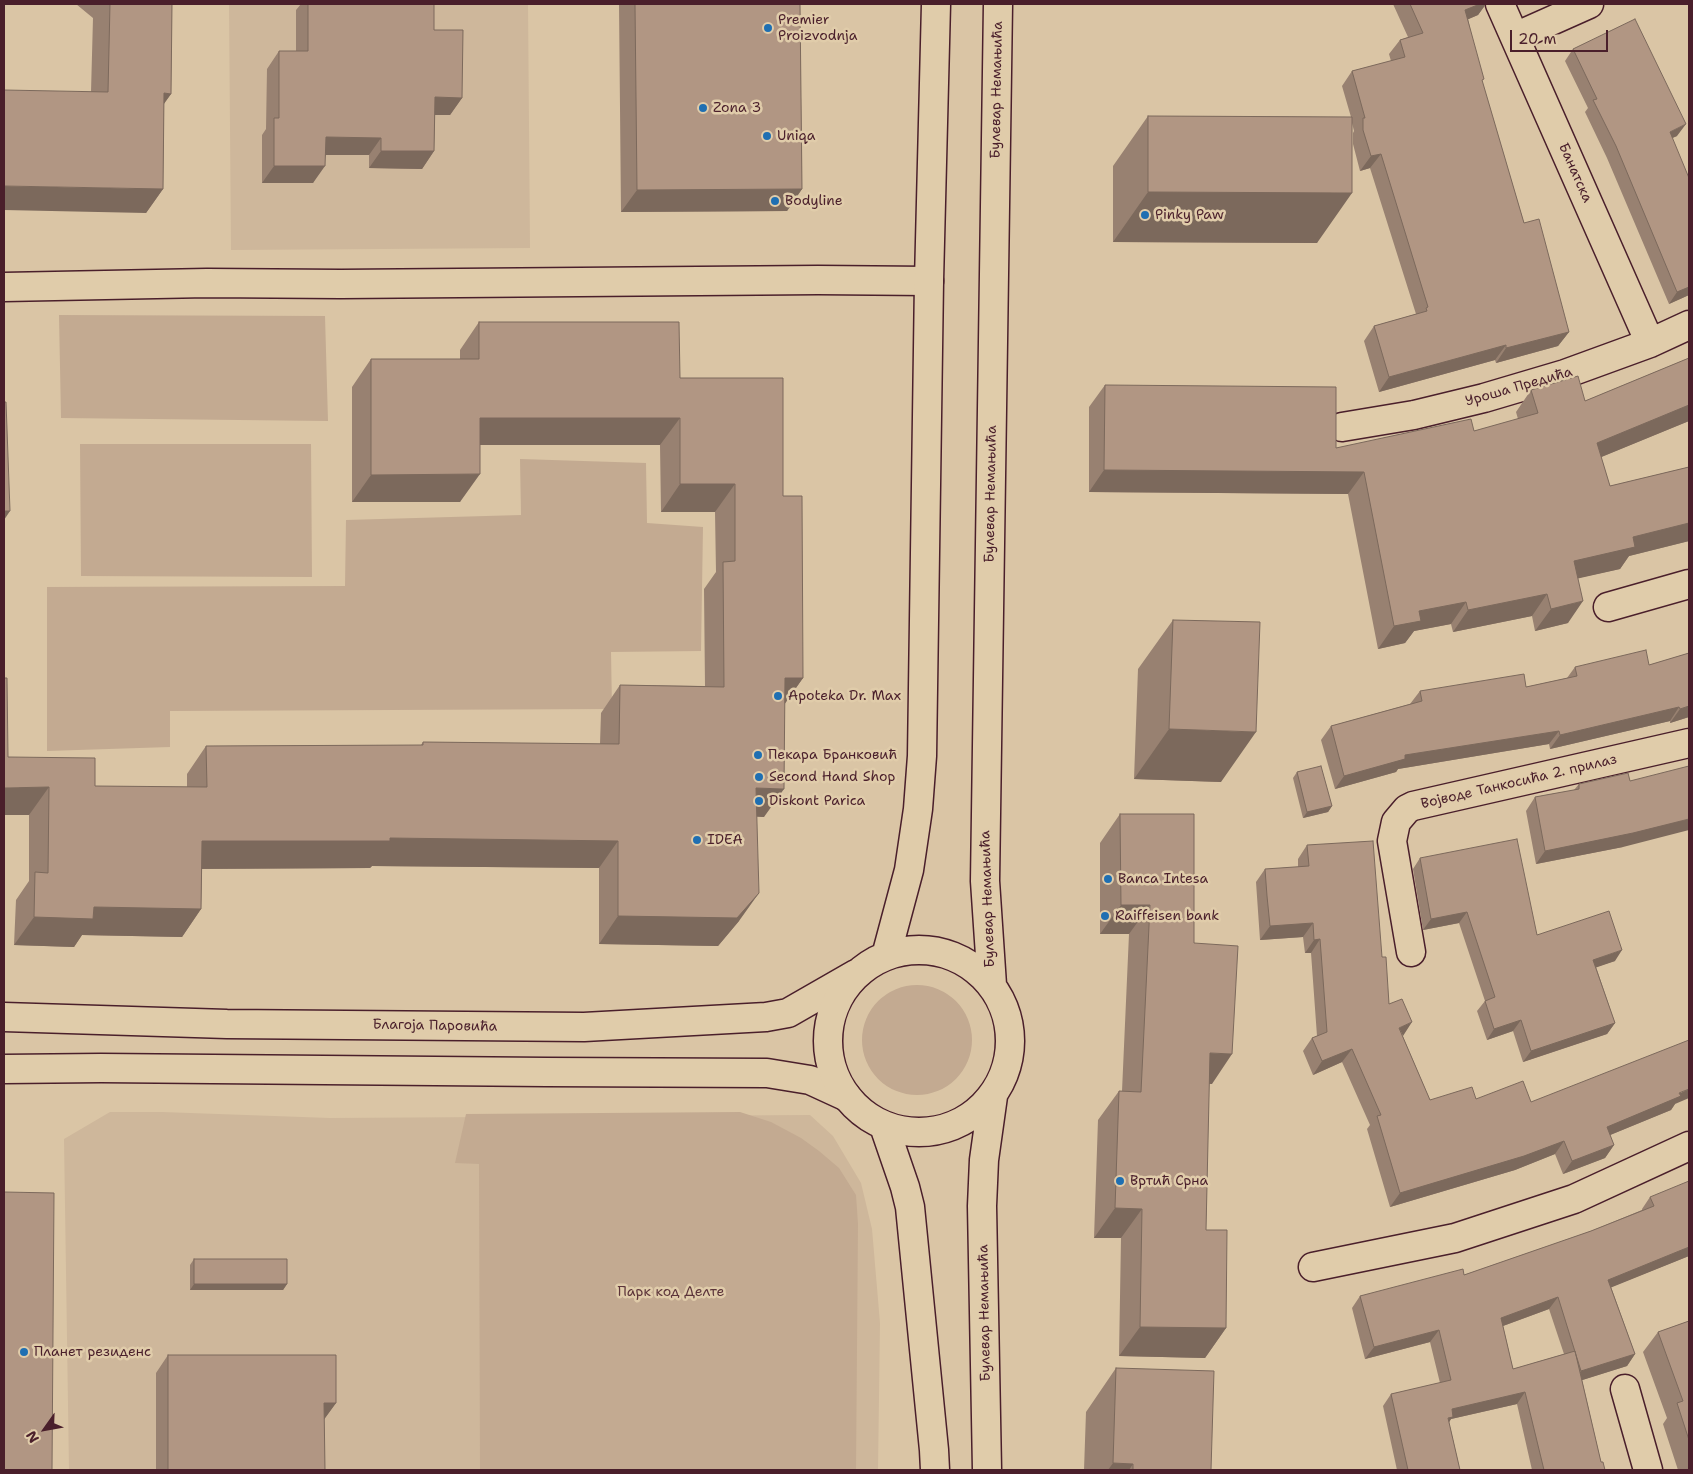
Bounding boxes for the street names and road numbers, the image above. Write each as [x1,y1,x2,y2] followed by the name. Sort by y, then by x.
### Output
[987,21,1007,159] street label: Булевар Немањића
[1554,141,1596,205] street label: Банатска
[1464,364,1574,410] street label: Уроша Предића
[981,425,1001,563] street label: Булевар Немањића
[1419,751,1619,813] street label: Војводе Танкосића 2. прилаз
[977,830,999,968] street label: Булевар Немањића
[373,1017,497,1035] street label: Благоја Паровића
[975,1244,995,1382] street label: Булевар Немањића

